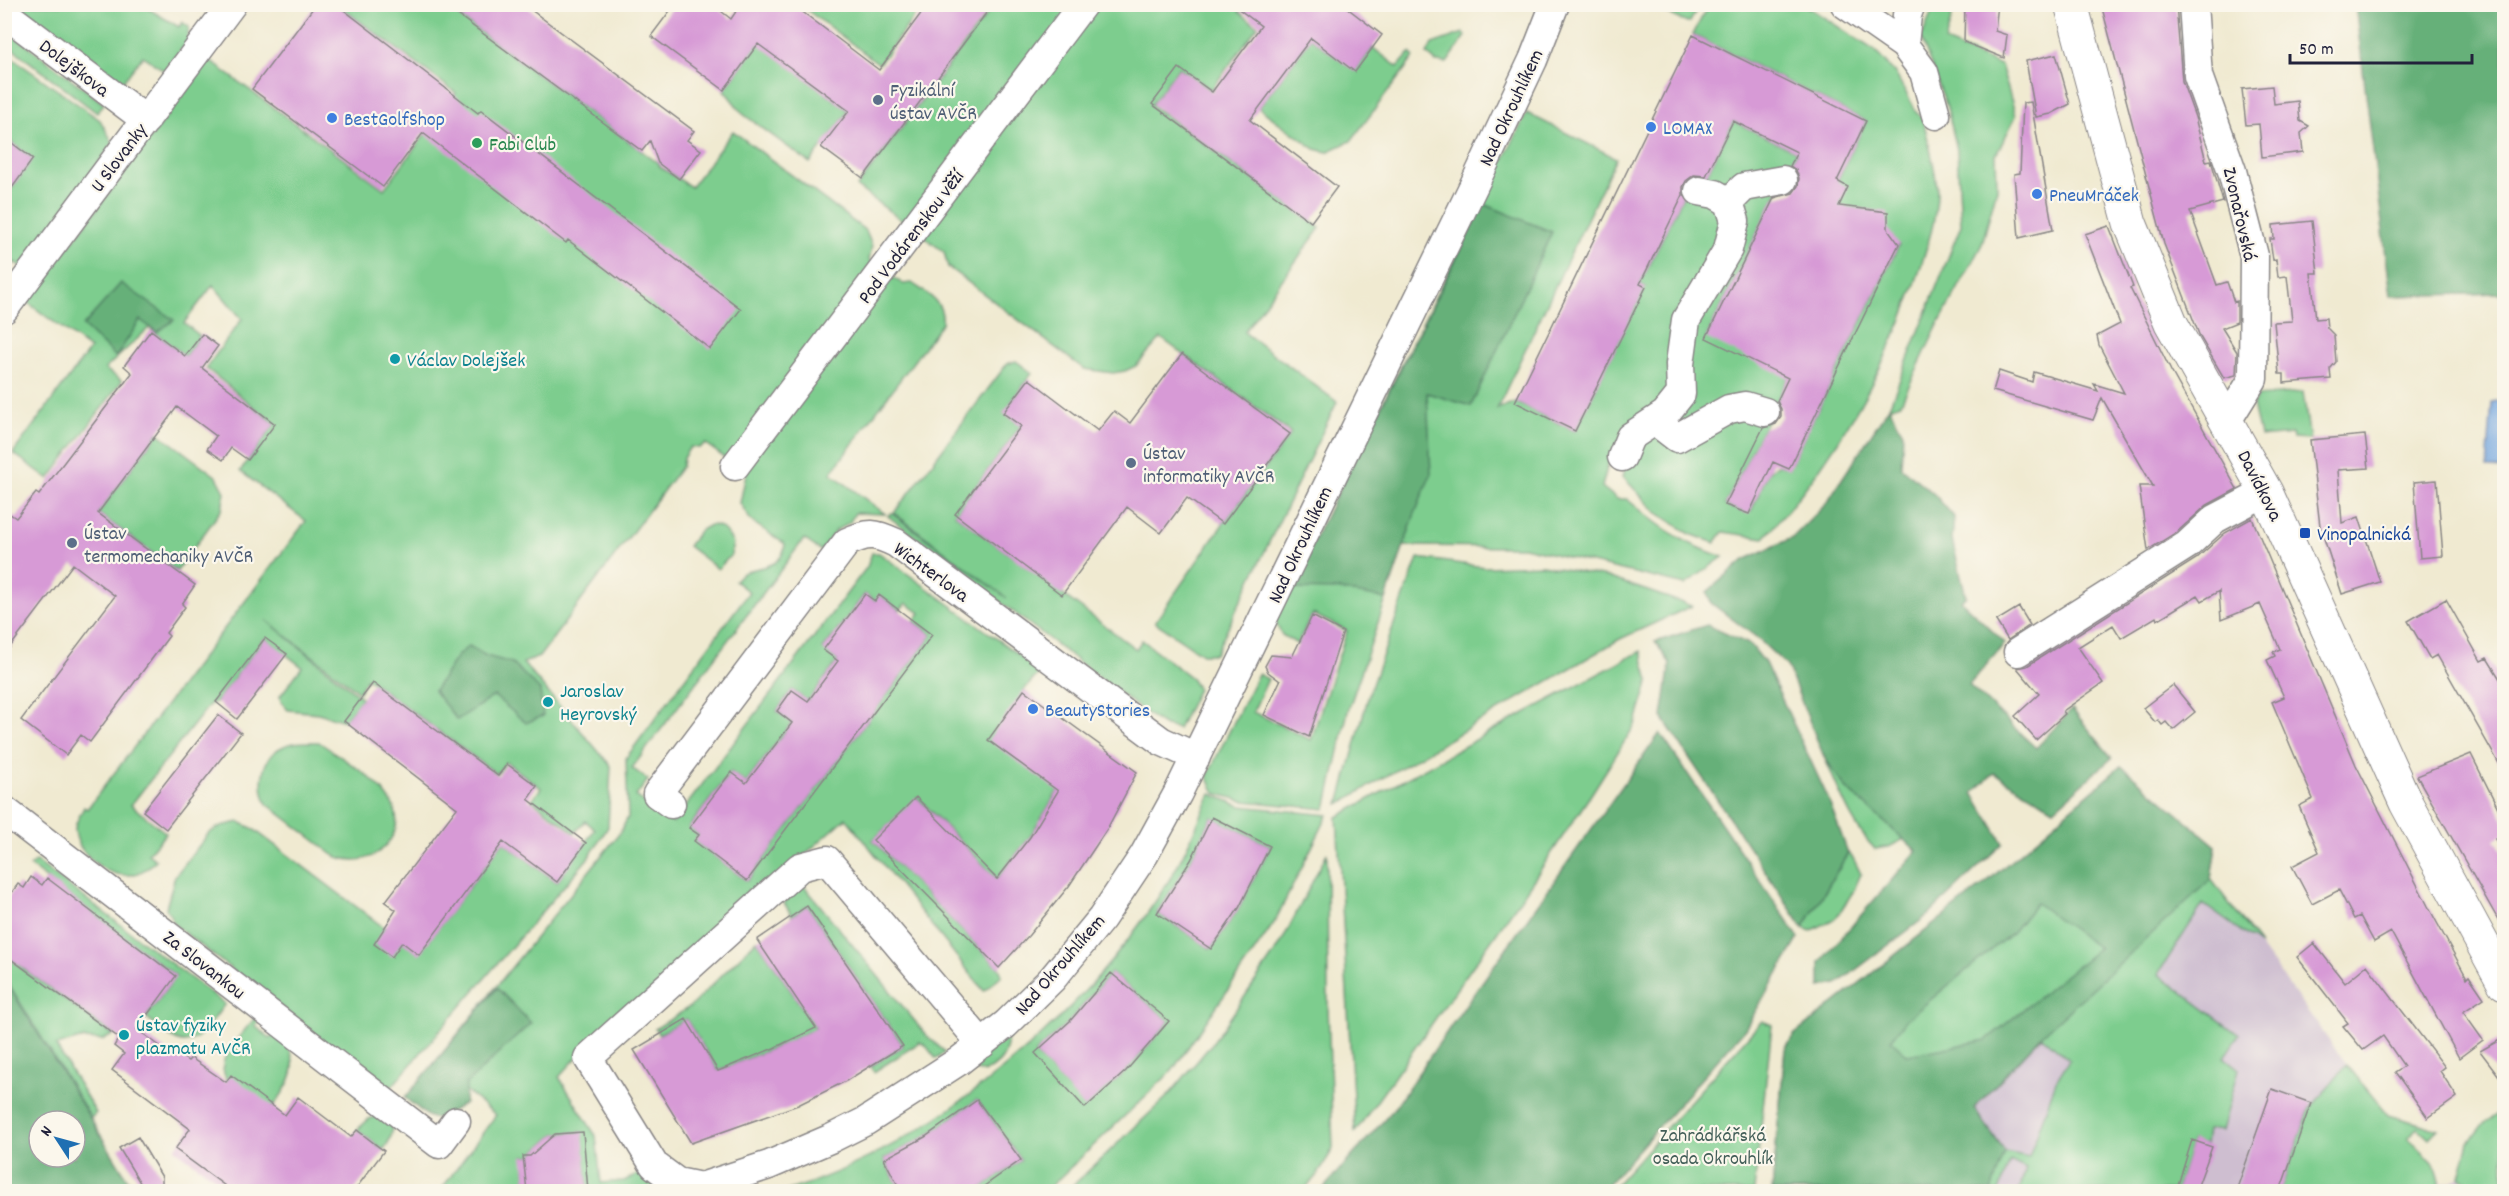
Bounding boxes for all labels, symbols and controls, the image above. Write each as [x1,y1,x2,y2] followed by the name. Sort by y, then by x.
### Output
[2290,27,2472,65] scale bar
[32,34,115,105] street label: Dolejškova
[2299,38,2334,63] text: 50 m
[1473,45,1552,171] street label: Nad Okrouhlíkem
[890,78,977,129] place label: Fyzikální ústav AVČR
[871,93,885,107] marker: Fyzikální ústav AVČR
[344,107,445,135] place label: BestGolfShop
[325,111,339,125] marker: BestGolfShop
[1663,116,1712,144] place label: LOMAX
[85,118,156,199] street label: U Slovanky
[1644,120,1658,134] marker: LOMAX
[489,132,556,160] place label: Fabi Club
[470,136,484,150] marker: Fabi Club
[853,164,973,311] street label: Pod Vodárenskou věží
[2214,165,2263,265] street label: Zvonařovská
[2049,183,2139,211] place label: PneuMráček
[2030,187,2044,201] marker: PneuMráček
[407,348,525,376] place label: Václav Dolejšek
[388,352,402,366] marker: Václav Dolejšek
[1143,441,1274,492] place label: Ústav informatiky AVČR
[2229,446,2288,527] street label: Davídkova
[1124,456,1138,470] marker: Ústav informatiky AVČR
[1262,482,1341,608] street label: Nad Okrouhlíkem
[84,521,253,572] place label: Ústav termomechaniky AVČR
[2317,522,2411,550] place label: Vinopalnická
[2298,526,2312,540] marker: Vinopalnická
[65,536,79,550] marker: Ústav termomechaniky AVČR
[887,536,974,611] street label: Wichterlova
[560,679,637,730] place label: Jaroslav Heyrovský
[541,695,555,709] marker: Jaroslav Heyrovský
[1045,698,1150,726] place label: BeautyStories
[1026,702,1040,716] marker: BeautyStories
[1009,909,1113,1023] street label: Nad Okrouhlíkem
[156,925,250,1008] street label: Za Slovankou
[136,1013,251,1064] place label: Ústav fyziky plazmatu AVČR
[117,1028,131,1042] marker: Ústav fyziky plazmatu AVČR
[27,1109,87,1169] north arrow
[35,1122,59,1142] text: N
[1653,1123,1773,1174] park label: Zahrádkářská osada Okrouhlík

